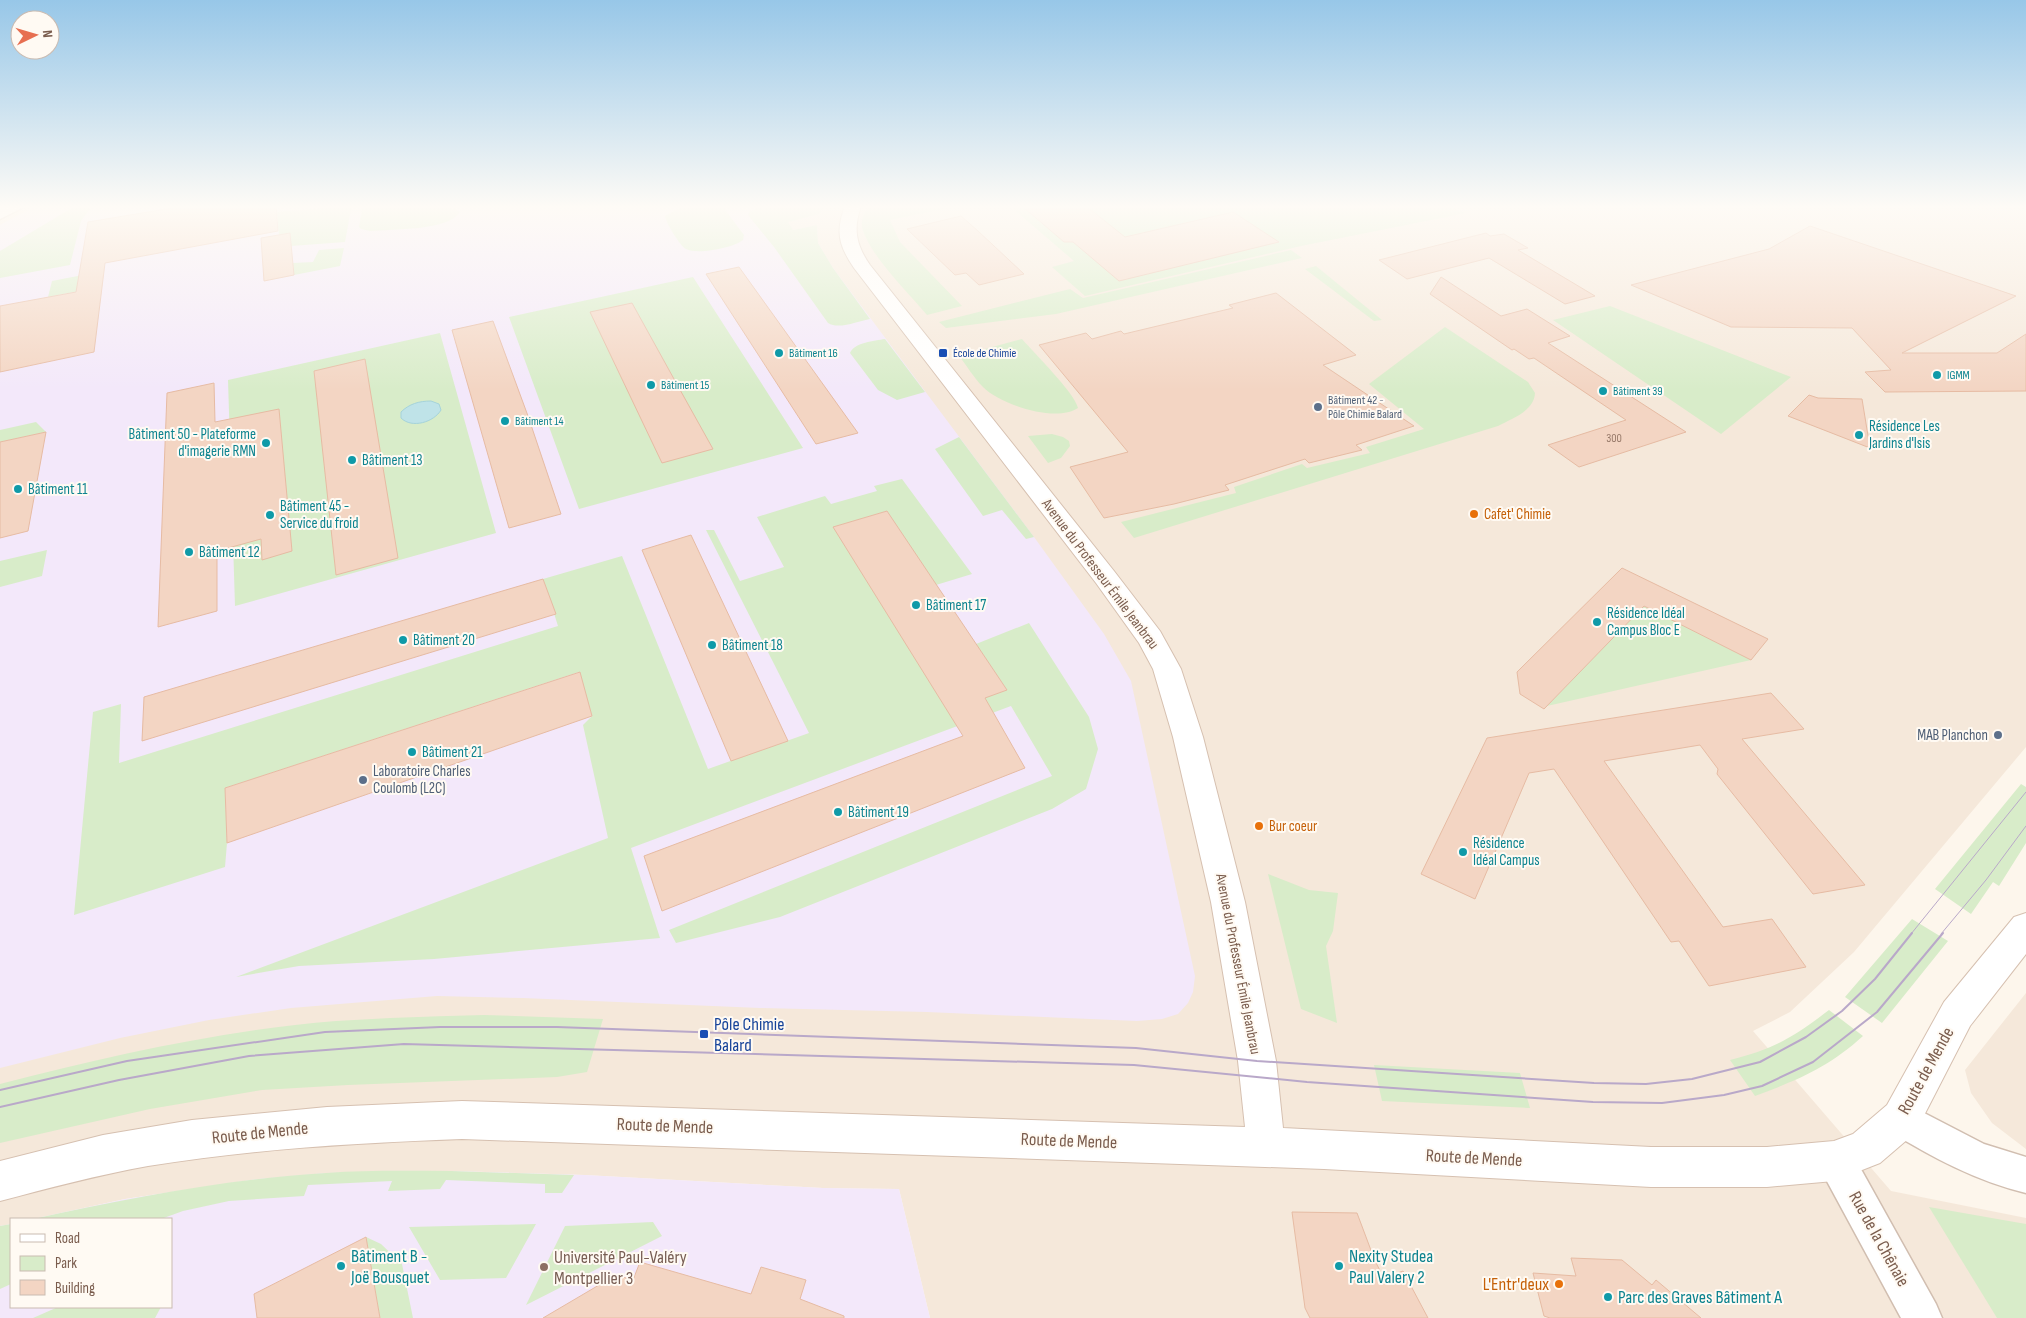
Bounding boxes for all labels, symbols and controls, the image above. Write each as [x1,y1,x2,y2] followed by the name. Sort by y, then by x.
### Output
[10,10,60,60] north arrow
[39,29,56,38] text: N
[789,346,838,361] place label: Bâtiment 16
[953,346,1016,361] place label: École de Chimie
[773,347,785,359] marker: Bâtiment 16
[937,347,949,359] marker: École de Chimie
[1947,368,1970,383] place label: IGMM
[1931,369,1943,381] marker: IGMM
[661,378,709,393] place label: Bâtiment 15
[645,379,657,391] marker: Bâtiment 15
[1613,384,1663,399] place label: Bâtiment 39
[1597,385,1609,397] marker: Bâtiment 39
[1328,393,1402,422] place label: Bâtiment 42 - Pôle Chimie Balard
[1312,401,1324,413] marker: Bâtiment 42 - Pôle Chimie Balard
[515,414,563,429] place label: Bâtiment 14
[499,415,511,427] marker: Bâtiment 14
[1868,417,1940,453] place label: Résidence Les Jardins d'Isis
[128,425,256,461] place label: Bâtiment 50 - Plateforme d'imagerie RMN
[1853,429,1865,441] marker: Résidence Les Jardins d'Isis
[1606,431,1622,446] house number: 300
[260,437,272,449] marker: Bâtiment 50 - Plateforme d'imagerie RMN
[362,451,423,470] place label: Bâtiment 13
[346,454,358,466] marker: Bâtiment 13
[28,480,88,499] place label: Bâtiment 11
[12,483,24,495] marker: Bâtiment 11
[1037,494,1163,653] street label: Avenue du Professeur Émile Jeanbrau
[280,497,358,533] place label: Bâtiment 45 - Service du froid
[1484,505,1551,524] place label: Cafet' Chimie
[1468,508,1480,520] marker: Cafet' Chimie
[264,509,276,521] marker: Bâtiment 45 - Service du froid
[199,543,260,562] place label: Bâtiment 12
[183,546,195,558] marker: Bâtiment 12
[926,596,986,615] place label: Bâtiment 17
[910,599,922,611] marker: Bâtiment 17
[1607,604,1685,640] place label: Résidence Idéal Campus Bloc E
[1591,616,1603,628] marker: Résidence Idéal Campus Bloc E
[413,631,475,650] place label: Bâtiment 20
[397,634,409,646] marker: Bâtiment 20
[722,636,783,655] place label: Bâtiment 18
[706,639,718,651] marker: Bâtiment 18
[1917,726,1988,745] place label: MAB Planchon
[1992,729,2004,741] marker: MAB Planchon
[422,743,483,762] place label: Bâtiment 21
[406,746,418,758] marker: Bâtiment 21
[373,762,471,798] place label: Laboratoire Charles Coulomb (L2C)
[357,774,369,786] marker: Laboratoire Charles Coulomb (L2C)
[848,803,909,822] place label: Bâtiment 19
[832,806,844,818] marker: Bâtiment 19
[1269,817,1318,836] place label: Bur coeur
[1253,820,1265,832] marker: Bur coeur
[1473,834,1540,870] place label: Résidence Idéal Campus
[1457,846,1469,858] marker: Résidence Idéal Campus
[1211,871,1265,1056] street label: Avenue du Professeur Émile Jeanbrau
[714,1014,784,1056] place label: Pôle Chimie Balard
[1893,1024,1959,1118] street label: Route de Mende
[698,1028,710,1040] marker: Pôle Chimie Balard
[616,1114,714,1138] street label: Route de Mende
[211,1118,309,1148] street label: Route de Mende
[1020,1129,1118,1153] street label: Route de Mende
[1425,1145,1523,1171] street label: Route de Mende
[1844,1188,1914,1290] street label: Rue de la Chênaie
[10,1218,172,1308] legend
[55,1229,80,1248] text: Road
[350,1246,430,1288] place label: Bâtiment B - Joë Bousquet
[1349,1246,1433,1288] place label: Nexity Studea Paul Valery 2
[554,1247,687,1289] place label: Université Paul-Valéry Montpellier 3
[55,1254,77,1273] text: Park
[335,1260,347,1272] marker: Bâtiment B - Joë Bousquet
[1333,1260,1345,1272] marker: Nexity Studea Paul Valery 2
[538,1261,550,1273] marker: Université Paul-Valéry Montpellier 3
[1483,1274,1549,1295] place label: L'Entr'deux
[1553,1278,1565,1290] marker: L'Entr'deux
[55,1279,95,1298] text: Building
[1618,1287,1782,1308] place label: Parc des Graves Bâtiment A
[1602,1291,1614,1303] marker: Parc des Graves Bâtiment A

